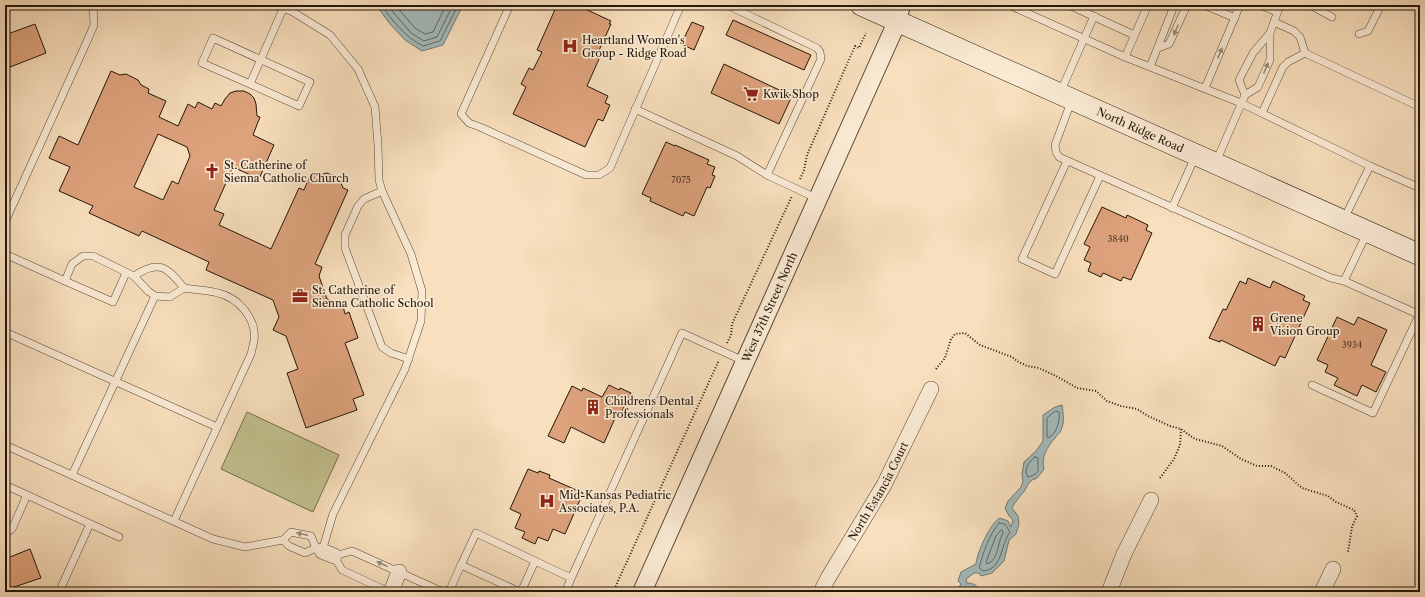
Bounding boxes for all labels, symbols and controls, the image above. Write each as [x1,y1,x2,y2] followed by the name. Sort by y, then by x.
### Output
[1173,24,1179,36] one-way arrow
[582,33,687,60] place label: Heartland Women's Group - Ridge Road
[561,37,579,55] hospital icon: Heartland Women's Group - Ridge Road
[1217,47,1223,59] one-way arrow
[1263,62,1270,74] one-way arrow
[742,85,760,103] supermarket icon: Kwik Shop
[763,87,819,101] place label: Kwik Shop
[1095,104,1186,156] street label: North Ridge Road
[224,158,349,185] place label: St. Catherine of Sienna Catholic Church
[203,162,221,180] church icon: St. Catherine of Sienna Catholic Church
[671,174,691,185] house number: 7075
[1107,233,1129,244] house number: 3840
[738,250,800,365] street label: West 37th Street North
[312,283,434,310] place label: St. Catherine of Sienna Catholic School
[291,287,309,305] office icon: St. Catherine of Sienna Catholic School
[1269,311,1340,338] place label: Grene Vision Group
[1249,315,1267,333] building icon: Grene Vision Group
[1342,339,1362,350] house number: 3934
[605,394,695,421] place label: Childrens Dental Professionals
[584,398,602,416] building icon: Childrens Dental Professionals
[845,439,911,543] street label: North Estancia Court
[558,488,672,515] place label: Mid-Kansas Pediatric Associates, P.A.
[538,492,556,510] hospital icon: Mid-Kansas Pediatric Associates, P.A.
[296,531,308,537] one-way arrow
[376,561,387,567] one-way arrow

